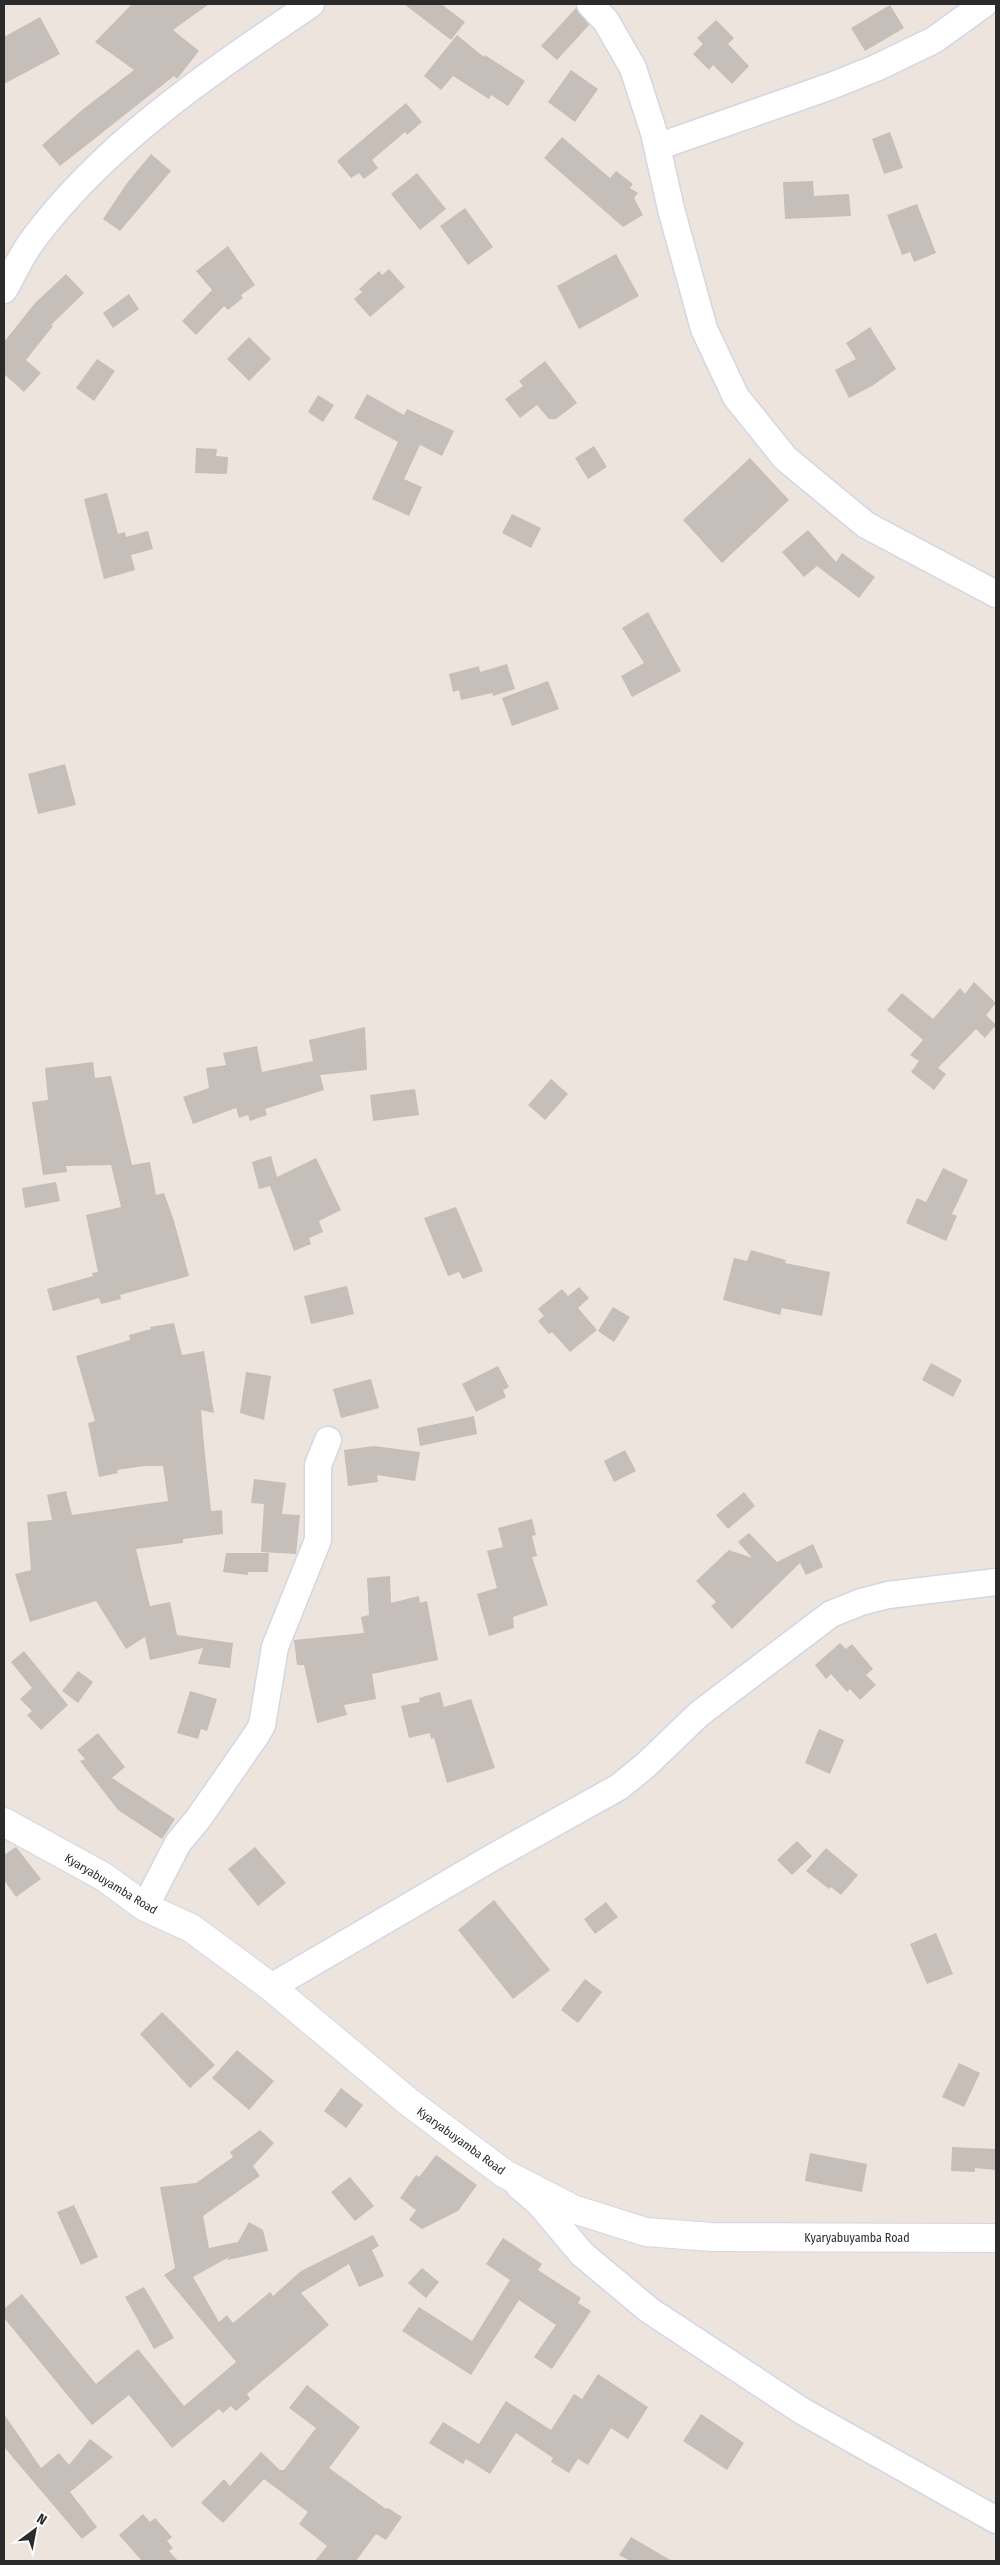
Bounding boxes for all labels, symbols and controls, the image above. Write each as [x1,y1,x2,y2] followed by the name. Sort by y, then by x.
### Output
[62,1851,160,1917] street label: Kyaryabuyamba Road
[414,2104,508,2178] street label: Kyaryabuyamba Road
[804,2231,910,2245] street label: Kyaryabuyamba Road
[10,2505,60,2555] north arrow
[34,2510,50,2529] text: N

